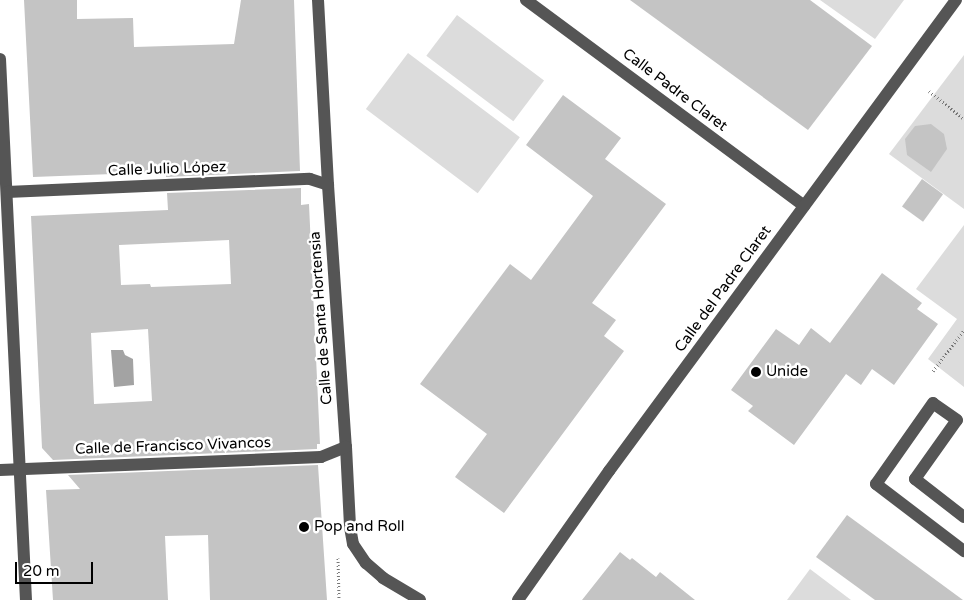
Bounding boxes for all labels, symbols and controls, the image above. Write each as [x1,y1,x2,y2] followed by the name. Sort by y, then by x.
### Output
[619,45,731,135] street label: Calle Padre Claret
[107,158,227,180] street label: Calle Julio López
[671,222,775,356] street label: Calle del Padre Claret
[306,231,336,405] street label: Calle de Santa Hortensia
[766,363,808,381] place label: Unide
[750,366,762,378] marker: Unide
[75,434,271,458] street label: Calle de Francisco Vivancos
[314,518,405,536] place label: Pop and Roll
[298,521,310,533] marker: Pop and Roll
[18,552,95,584] scale bar
[23,562,60,580] text: 20 m

